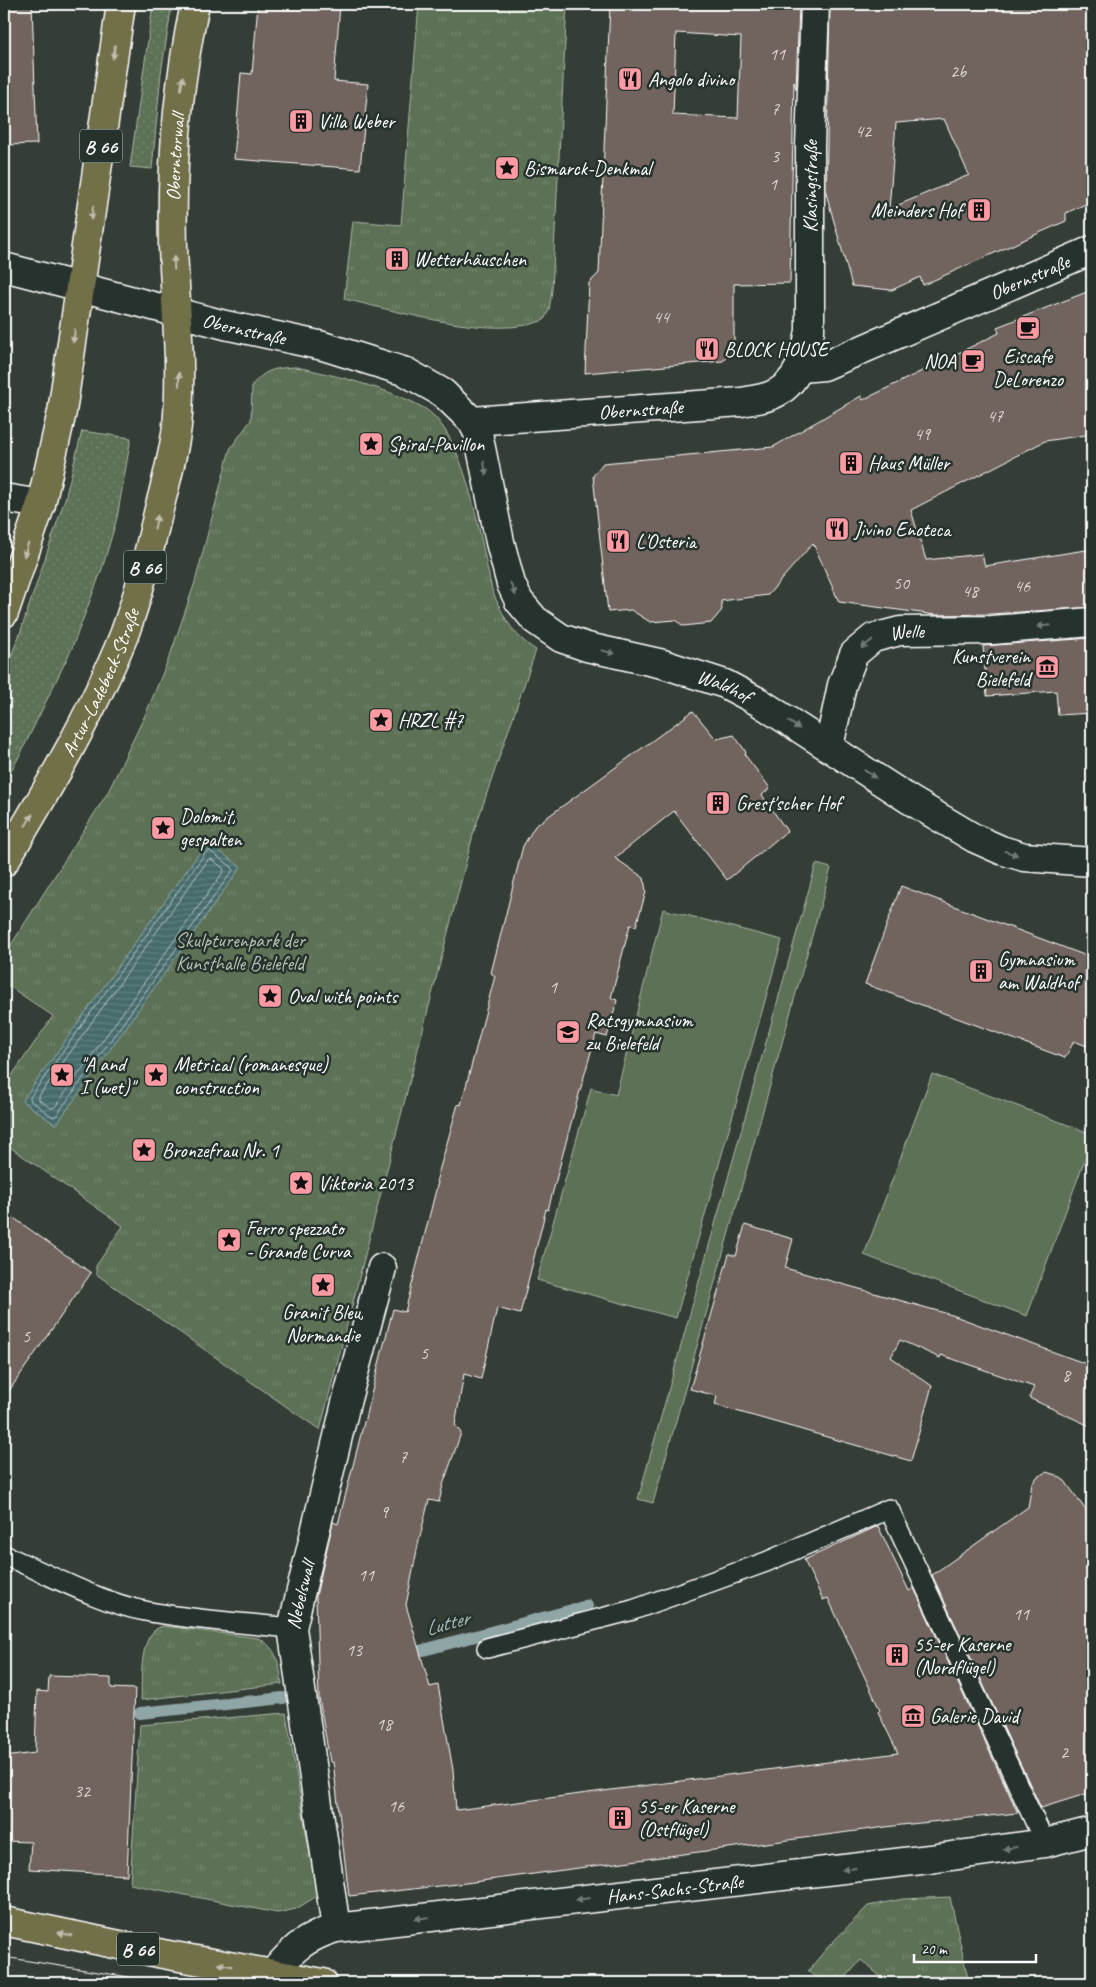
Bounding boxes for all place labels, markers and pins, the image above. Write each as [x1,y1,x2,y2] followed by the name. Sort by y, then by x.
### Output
[617,66,643,92] restaurant icon: Angolo divino
[648,67,736,92] place label: Angolo divino
[288,108,314,134] building icon: Villa Weber
[318,109,396,134] place label: Villa Weber
[494,155,520,181] place icon: Bismarck-Denkmal
[524,156,654,181] place label: Bismarck-Denkmal
[966,197,992,223] building icon: Meinders Hof
[871,198,966,223] place label: Meinders Hof
[384,246,410,272] building icon: Wetterhäuschen
[414,247,527,272] place label: Wetterhäuschen
[1015,315,1041,341] cafe icon: Eiscafe DeLorenzo
[694,336,720,362] restaurant icon: BLOCK HOUSE
[724,337,830,362] place label: BLOCK HOUSE
[993,344,1064,392] place label: Eiscafe DeLorenzo
[960,348,986,374] cafe icon: NOA
[924,349,957,374] place label: NOA
[358,431,384,457] place icon: Spiral-Pavillon
[388,432,485,457] place label: Spiral-Pavillon
[838,450,864,476] building icon: Haus Müller
[868,451,951,476] place label: Haus Müller
[824,516,850,542] restaurant icon: Jivino Enoteca
[853,517,952,542] place label: Jivino Enoteca
[605,528,631,554] restaurant icon: L'Osteria
[636,529,698,554] place label: L'Osteria
[952,644,1033,692] place label: Kunstverein Bielefeld
[1034,654,1060,680] museum icon: Kunstverein Bielefeld
[368,707,394,733] place icon: HRZL #7
[398,708,464,733] place label: HRZL #7
[705,790,731,816] building icon: Grest'scher Hof
[736,791,845,816] place label: Grest'scher Hof
[180,804,242,852] place label: Dolomit, gespalten
[150,815,176,841] place icon: Dolomit, gespalten
[998,947,1083,995] place label: Gymnasium am Waldhof
[968,958,994,984] building icon: Gymnasium am Waldhof
[257,983,283,1009] place icon: Oval with points
[288,984,399,1009] place label: Oval with points
[586,1008,695,1056] place label: Ratsgymnasium zu Bielefeld
[555,1019,581,1045] school or university icon: Ratsgymnasium zu Bielefeld
[80,1052,138,1100] place label: "A and I (wet)"
[174,1052,329,1100] place label: Metrical (romanesque) construction
[49,1062,75,1088] place icon: "A and I (wet)"
[143,1062,169,1088] place icon: Metrical (romanesque) construction
[131,1137,157,1163] place icon: Bronzefrau Nr. 1
[162,1138,280,1163] place label: Bronzefrau Nr. 1
[288,1170,314,1196] place icon: Viktoria 2013
[318,1171,415,1196] place label: Viktoria 2013
[246,1216,352,1264] place label: Ferro spezzato - Grande Curva
[216,1227,242,1253] place icon: Ferro spezzato - Grande Curva
[310,1272,336,1298] place icon: Granit Bleu, Normandie
[282,1300,364,1348] place label: Granit Bleu, Normandie
[914,1632,1012,1680] place label: 55-er Kaserne (Nordflügel)
[884,1642,910,1668] building icon: 55-er Kaserne (Nordflügel)
[900,1703,926,1729] museum icon: Galerie David
[930,1704,1022,1729] place label: Galerie David
[638,1794,736,1842] place label: 55-er Kaserne (Ostflügel)
[607,1805,633,1831] building icon: 55-er Kaserne (Ostflügel)

